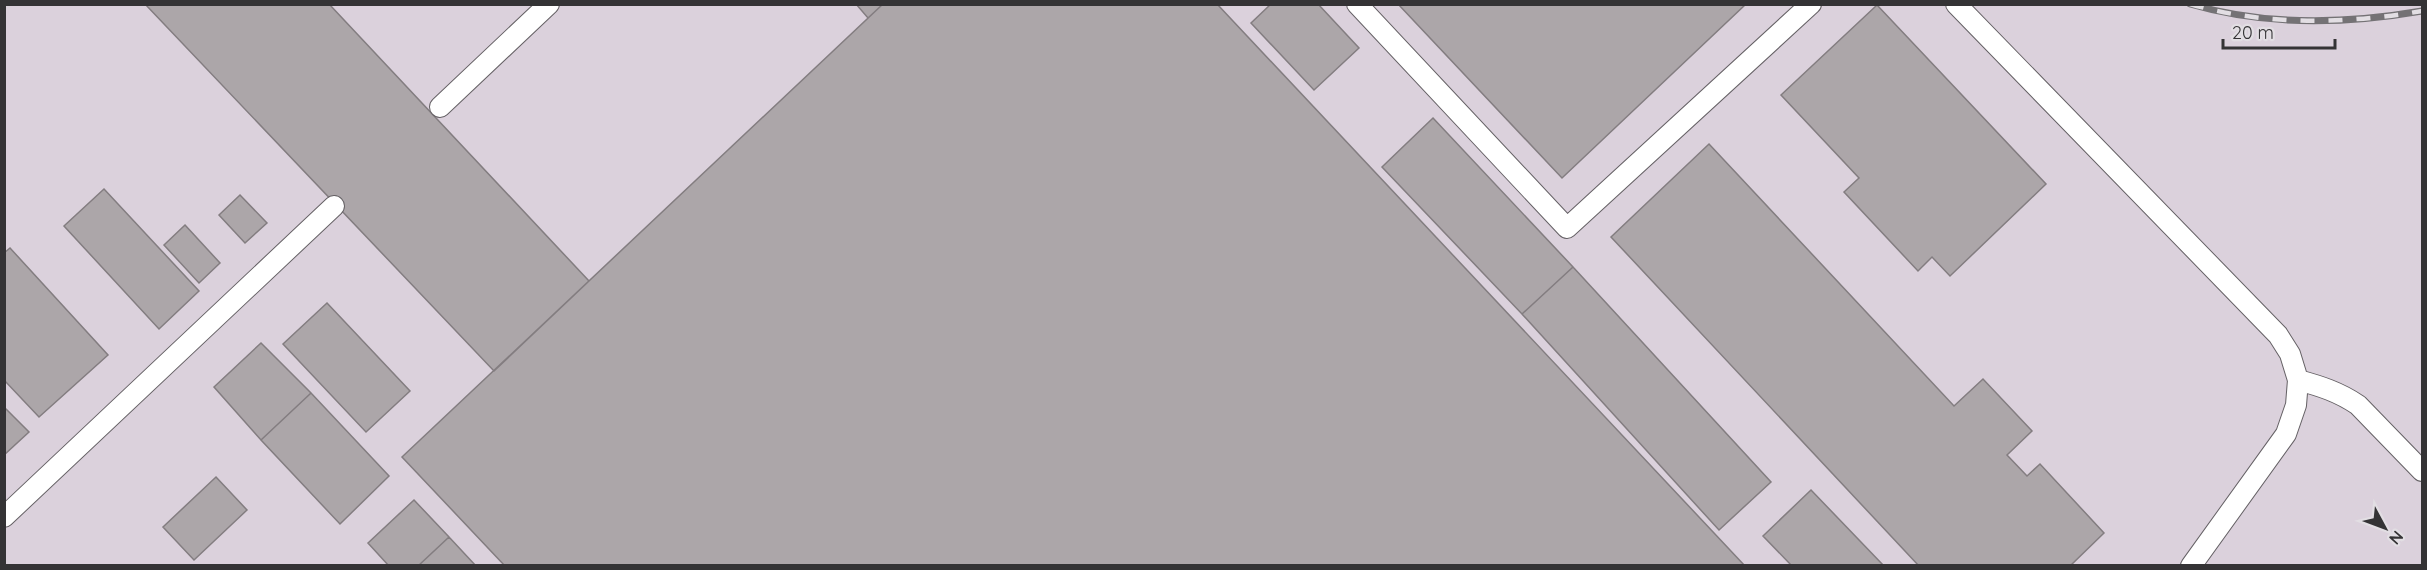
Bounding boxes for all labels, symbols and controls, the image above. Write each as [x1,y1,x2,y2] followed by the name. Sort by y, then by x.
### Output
[2223,12,2336,50] scale bar
[2232,21,2274,44] text: 20 m
[2355,498,2415,558] north arrow
[2385,527,2408,549] text: N

